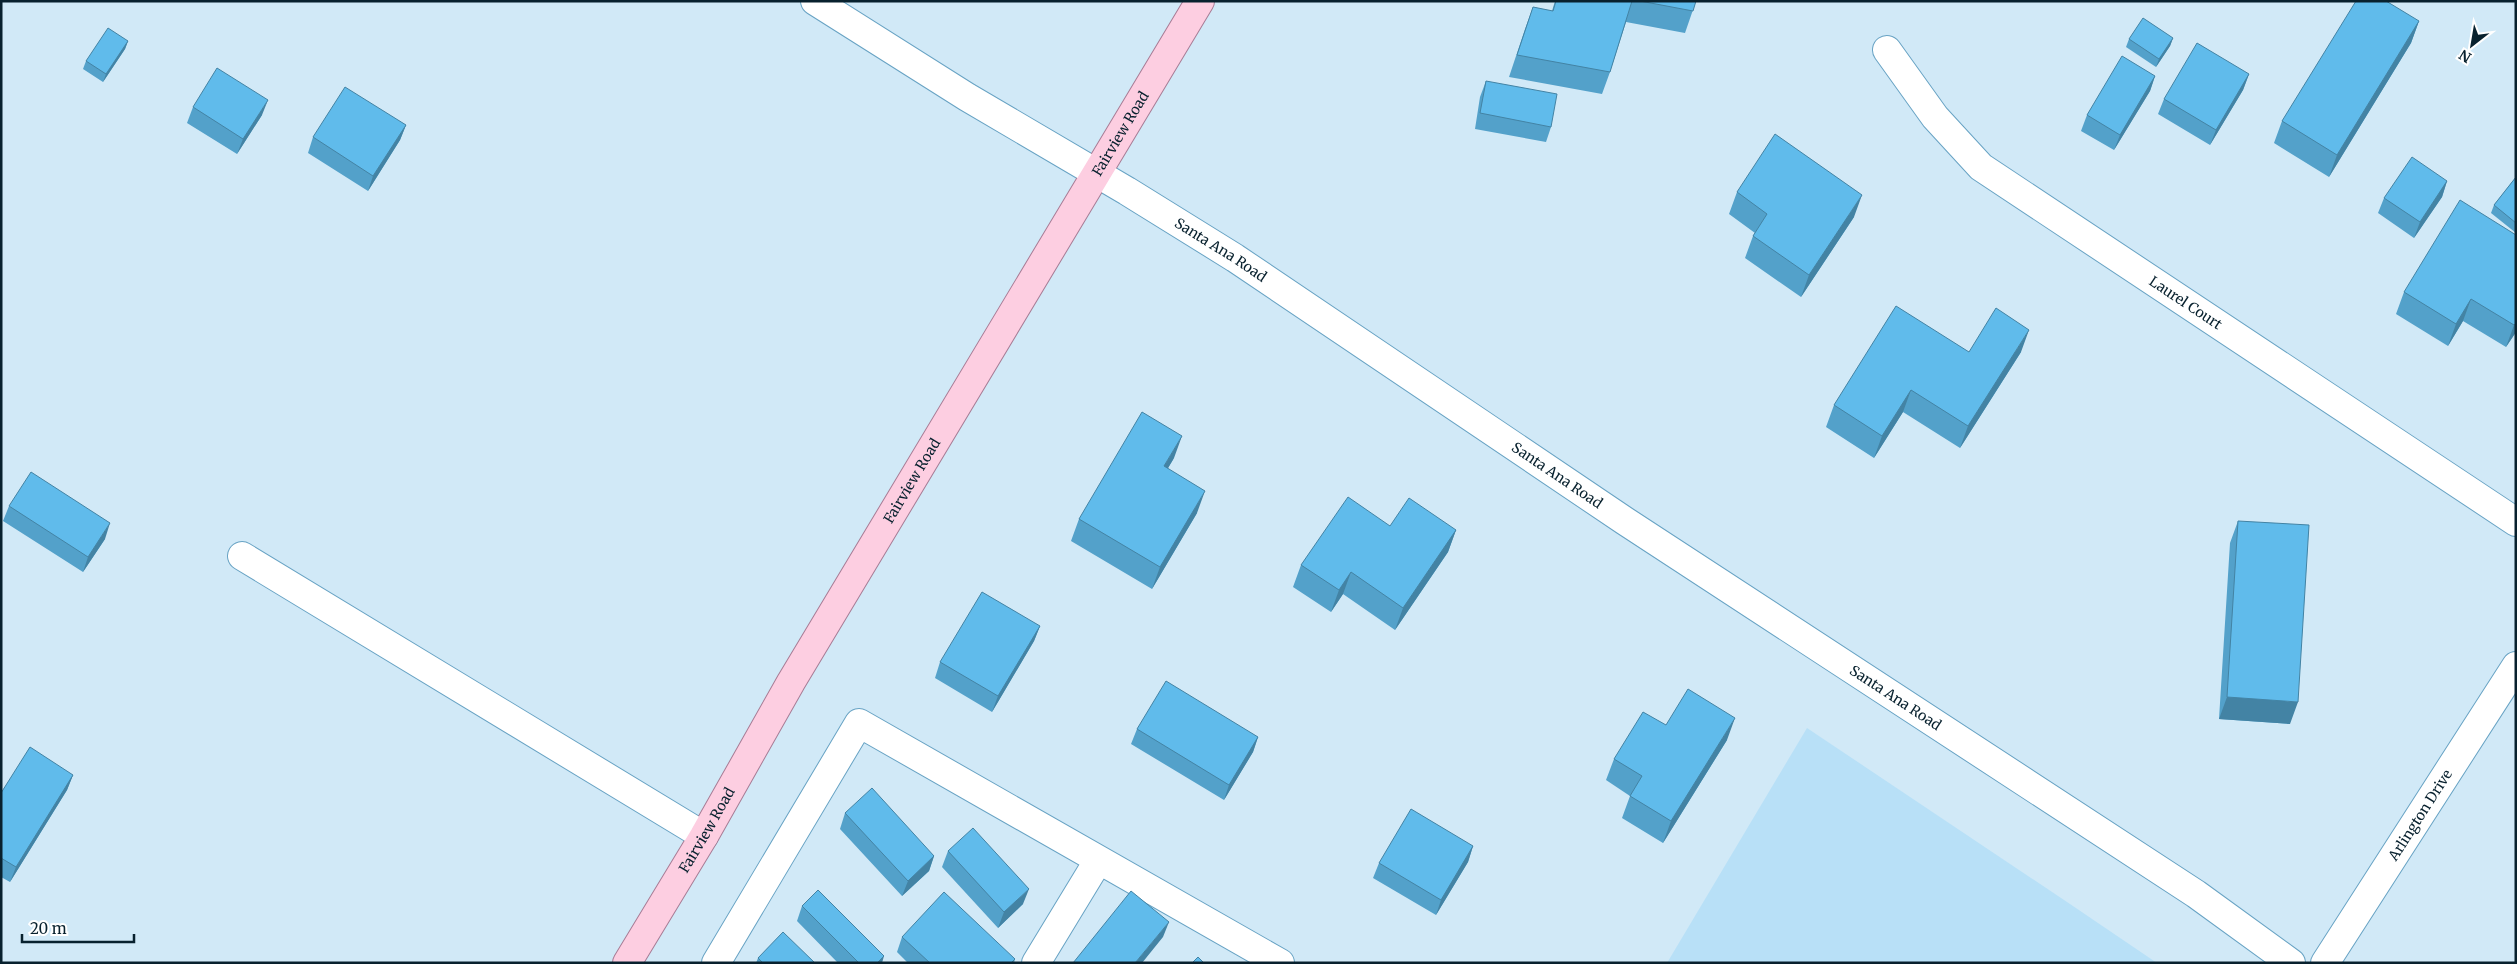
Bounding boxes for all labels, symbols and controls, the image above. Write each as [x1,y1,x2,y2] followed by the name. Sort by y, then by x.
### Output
[2447,20,2497,70] north arrow
[2456,46,2475,67] text: N
[1088,88,1153,179] street label: Fairview Road
[1171,214,1271,286] street label: Santa Ana Road
[2146,272,2226,334] street label: Laurel Court
[879,435,944,527] street label: Fairview Road
[1508,438,1606,513] street label: Santa Ana Road
[1846,661,1945,734] street label: Santa Ana Road
[2384,766,2456,865] street label: Arlington Drive
[675,784,739,876] street label: Fairview Road
[22,912,135,944] scale bar
[30,919,67,938] text: 20 m

